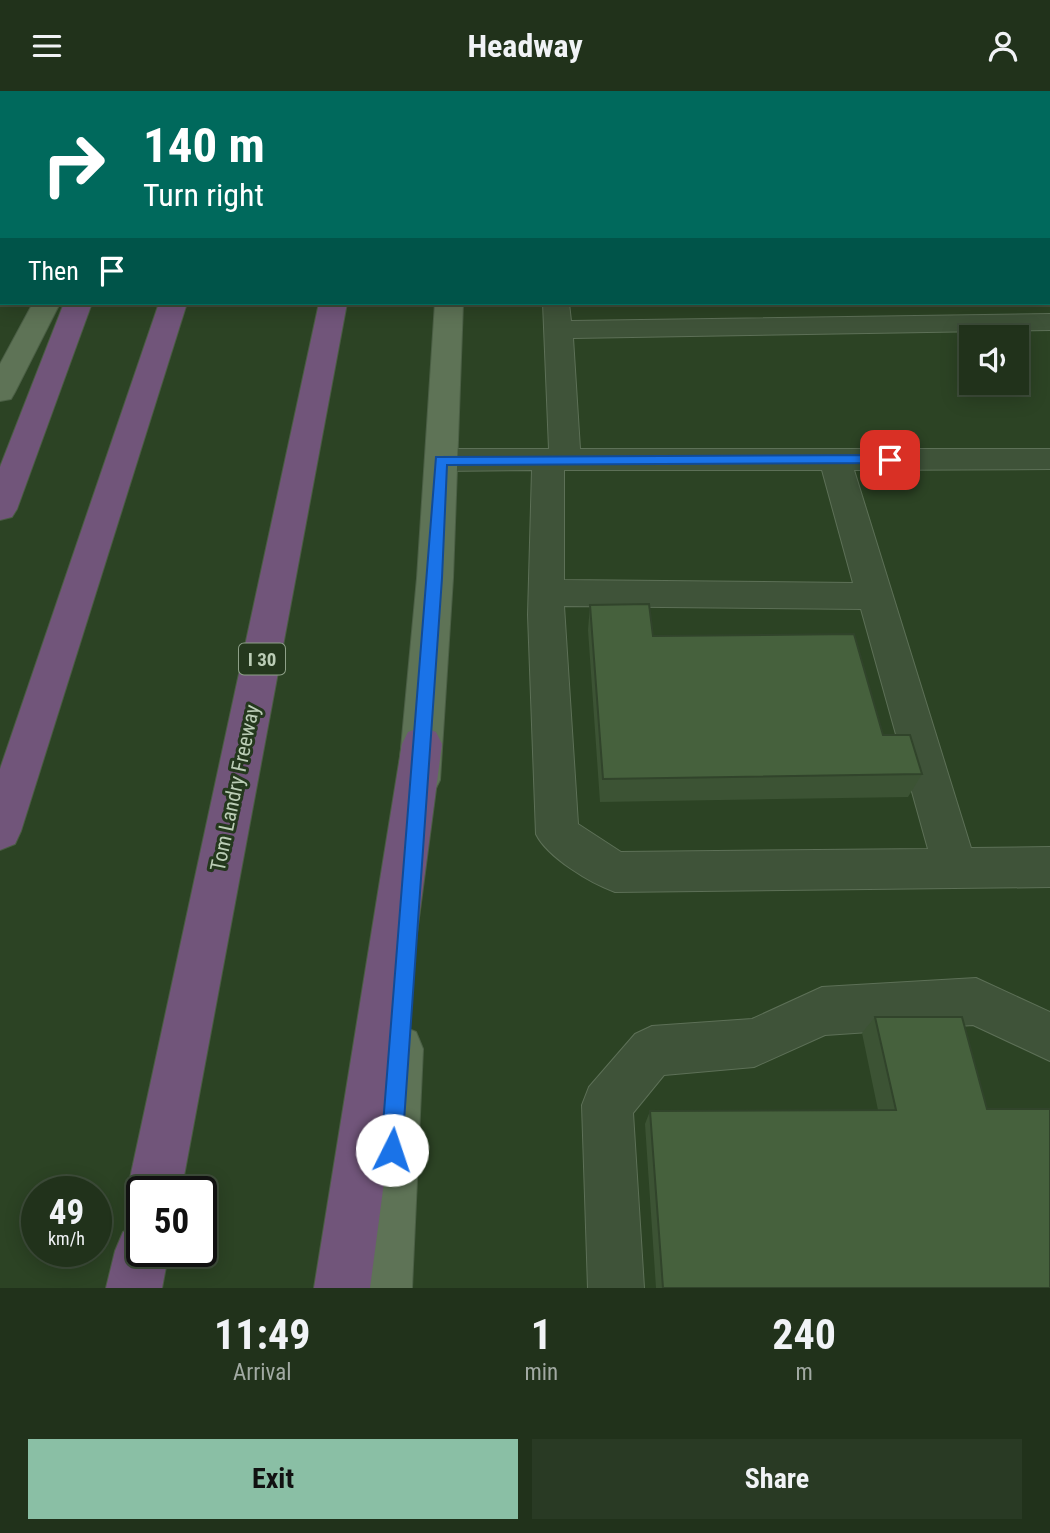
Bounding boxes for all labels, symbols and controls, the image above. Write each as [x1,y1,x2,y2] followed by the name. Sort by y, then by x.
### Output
[28,27,66,65] icon: menu
[467,27,583,65] text: Headway
[984,27,1022,65] icon: person
[143,117,265,174] text: 140 m
[28,119,119,210] icon: right
[143,176,264,214] text: Turn right
[93,252,131,290] icon: arrive
[28,256,79,286] text: Then
[959,325,1029,395] map controls
[959,325,1029,395] button: sound
[860,430,920,490] pin
[871,441,909,479] icon: arrive
[239,643,285,674] road number: I 30
[206,702,264,874] street label: Tom Landry Freeway
[355,1113,429,1187] position arrow
[126,1176,217,1267] speed limit sign: 50
[49,1192,84,1233] text: 49
[48,1228,85,1249] text: km/h
[214,1310,310,1359] text: 11:49
[531,1310,552,1359] text: 1
[772,1310,836,1359] text: 240
[233,1359,291,1386] text: Arrival
[524,1359,558,1386] text: min
[795,1359,813,1386] text: m
[28,1439,518,1519] button: Exit
[532,1439,1022,1519] button: Share

